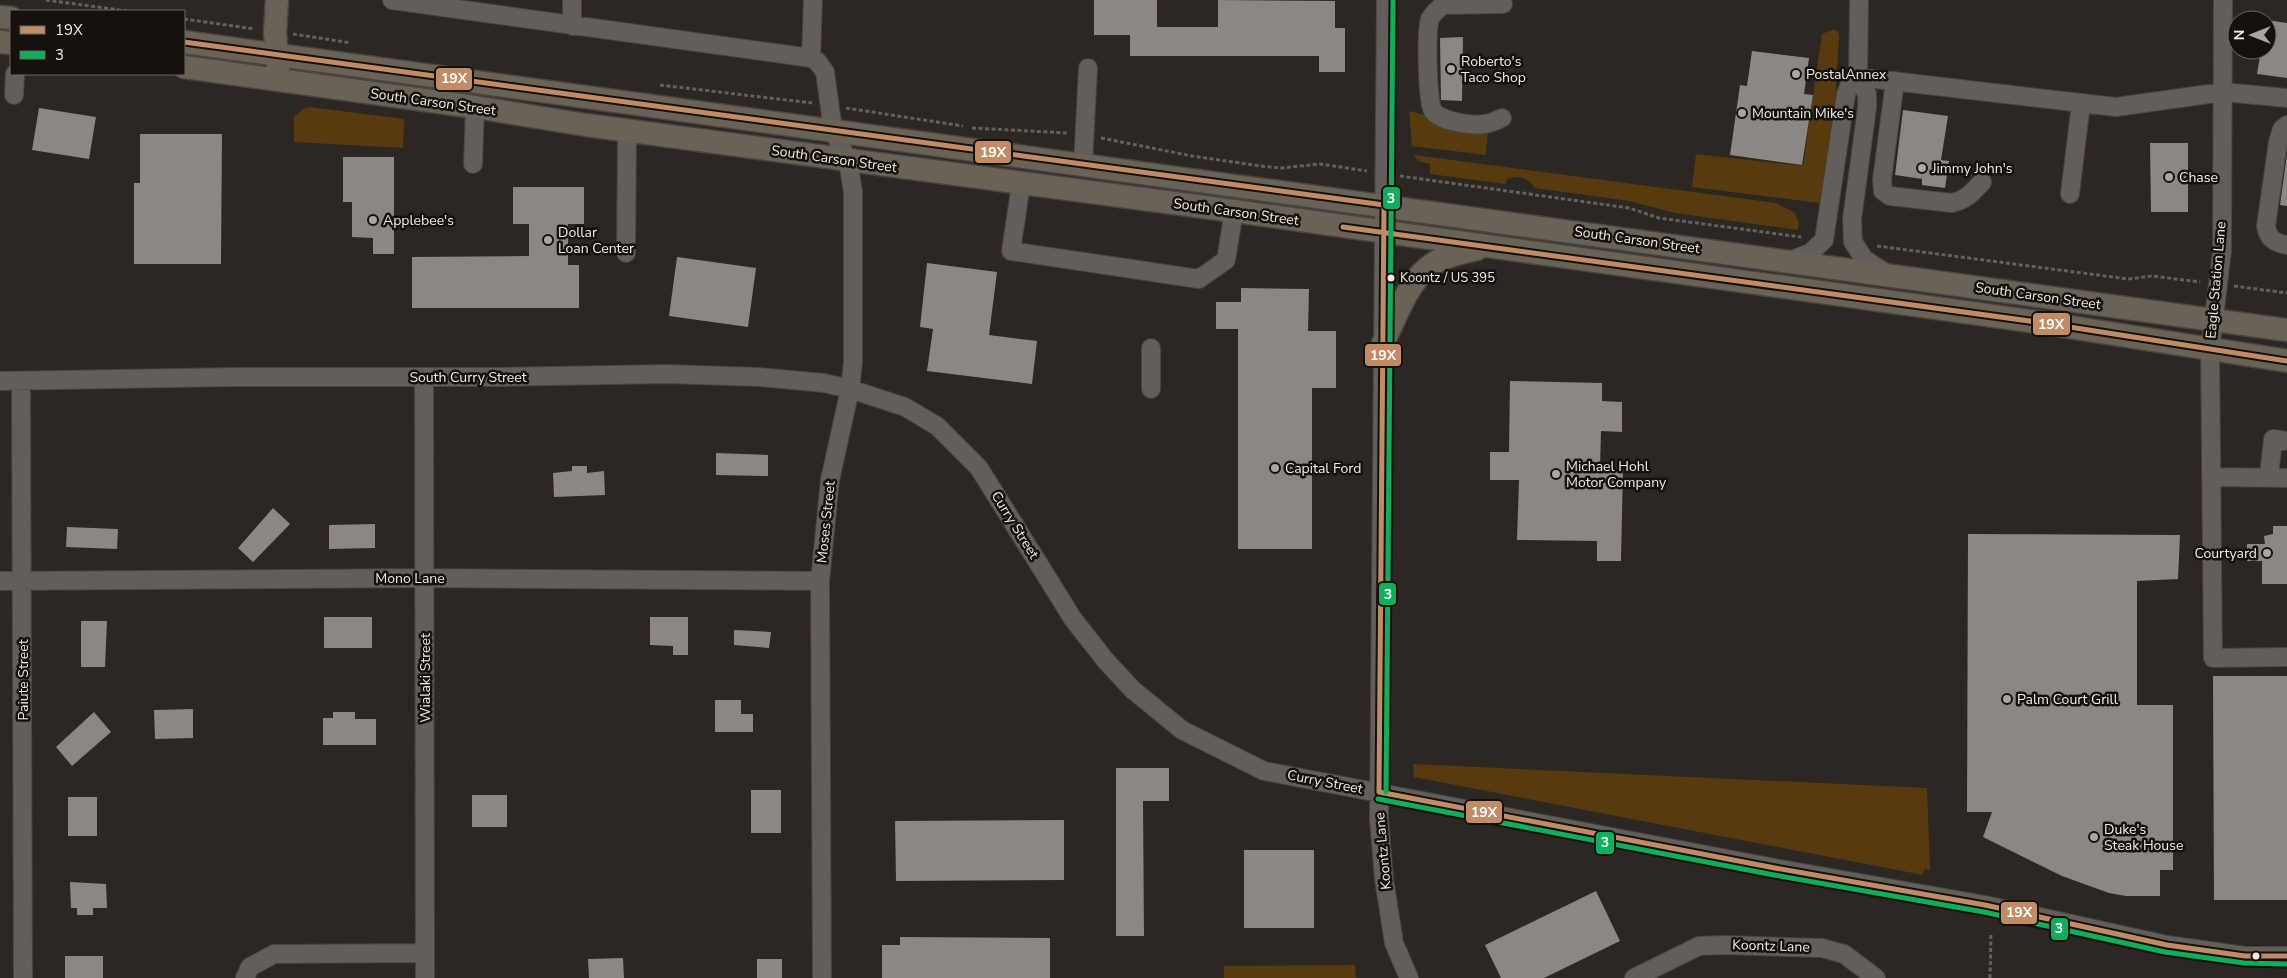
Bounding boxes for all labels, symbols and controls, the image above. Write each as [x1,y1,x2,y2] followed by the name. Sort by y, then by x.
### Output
[10,10,185,75] legend
[2227,10,2277,60] north arrow
[55,20,83,40] text: 19X
[2230,30,2249,40] text: N
[55,45,64,65] text: 3
[1461,52,1526,87] place label: Roberto's Taco Shop
[1445,63,1457,75] marker: Roberto's Taco Shop
[1806,65,1887,84] place label: PostalAnnex
[435,67,473,91] line badge: 19X
[1790,68,1802,80] marker: PostalAnnex
[441,69,468,88] text: 19X
[369,84,497,120] street label: South Carson Street
[1752,104,1854,123] place label: Mountain Mike's
[1736,107,1748,119] marker: Mountain Mike's
[974,140,1012,164] line badge: 19X
[770,141,898,177] street label: South Carson Street
[980,143,1007,162] text: 19X
[1931,159,2013,178] place label: Jimmy John's
[1916,162,1928,174] marker: Jimmy John's
[2179,168,2218,187] place label: Chase
[2163,171,2175,183] marker: Chase
[1382,186,1401,210] line badge: 3
[1387,189,1395,208] text: 3
[1172,194,1300,230] street label: South Carson Street
[383,211,454,230] place label: Applebee's
[367,214,379,226] marker: Applebee's
[2201,221,2231,339] street label: Eagle Station Lane
[1573,222,1701,258] street label: South Carson Street
[558,223,634,258] place label: Dollar Loan Center
[542,234,554,246] marker: Dollar Loan Center
[1400,269,1495,287] place label: Koontz / US 395
[1386,273,1396,283] marker: Koontz / US 395
[1974,278,2102,314] street label: South Carson Street
[2032,312,2071,336] line badge: 19X
[2038,315,2065,334] text: 19X
[1364,343,1402,367] line badge: 19X
[1370,346,1397,365] text: 19X
[409,368,527,387] street label: South Curry Street
[1566,457,1667,492] place label: Michael Hohl Motor Company
[1285,459,1361,478] place label: Capital Ford
[1269,462,1281,474] marker: Capital Ford
[1550,468,1562,480] marker: Michael Hohl Motor Company
[812,480,840,564] street label: Moses Street
[987,488,1043,563] street label: Curry Street
[2194,544,2257,563] place label: Courtyard
[2261,547,2273,559] marker: Courtyard
[375,569,445,588] street label: Mono Lane
[1378,582,1397,606] line badge: 3
[1384,585,1392,604] text: 3
[416,633,435,723] street label: Wialaki Street
[14,639,33,721] street label: Paiute Street
[2017,690,2119,709] place label: Palm Court Grill
[2001,693,2013,705] marker: Palm Court Grill
[1286,765,1364,799] street label: Curry Street
[1465,800,1503,824] line badge: 19X
[1471,803,1498,822] text: 19X
[1370,812,1396,890] street label: Koontz Lane
[2104,820,2183,855] place label: Duke's Steak House
[1595,831,1615,855] line badge: 3
[2088,831,2100,843] marker: Duke's Steak House
[1601,833,1609,852] text: 3
[2000,901,2038,925] line badge: 19X
[2006,903,2033,922] text: 19X
[2050,917,2069,941] line badge: 3
[2055,919,2063,938] text: 3
[1732,935,1810,957] street label: Koontz Lane
[2251,951,2261,961] unlabelled marker

